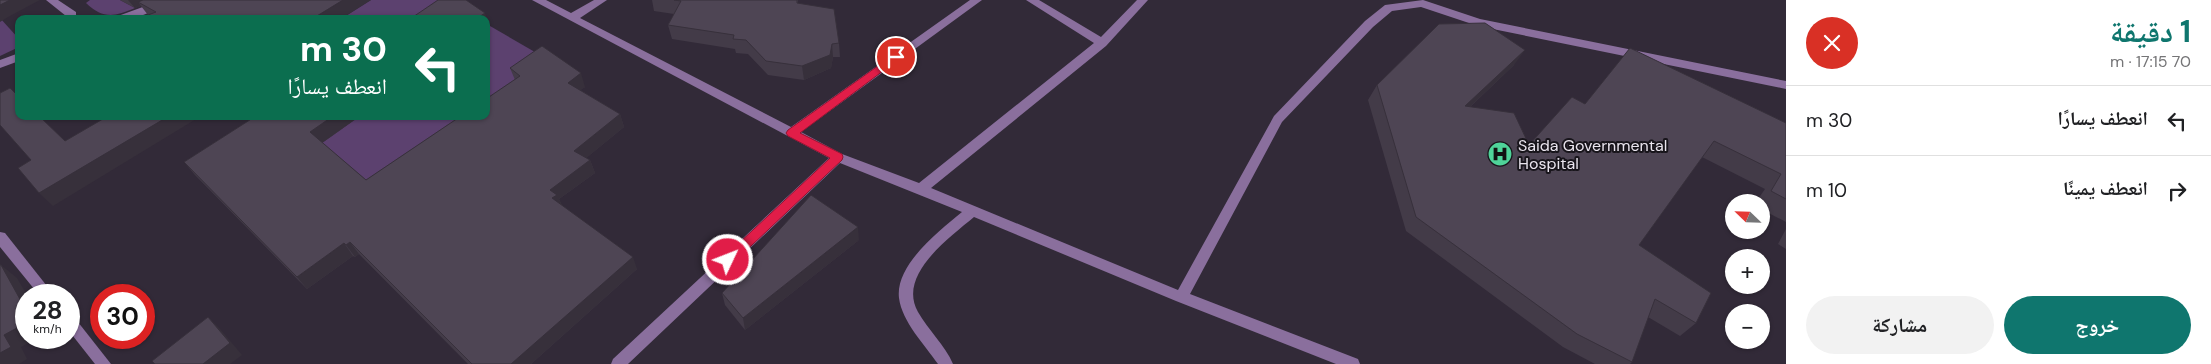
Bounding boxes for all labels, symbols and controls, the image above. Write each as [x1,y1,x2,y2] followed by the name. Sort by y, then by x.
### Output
[2110,12,2191,51] text: 1 دقيقة
[1806,17,1858,69] button: close
[300,26,387,72] text: 30 m
[405,35,470,100] icon: left
[875,36,917,78] pin
[882,43,910,71] icon: arrive
[2110,51,2191,72] text: 70 m · 17:15
[288,72,387,101] text: انعطف يسارًا
[2057,106,2148,131] text: انعطف يسارًا
[2163,107,2191,135] icon: left
[1806,108,1852,133] text: 30 m
[1518,135,1667,174] place label: Saida Governmental Hospital
[1487,141,1513,167] hospital icon: Saida Governmental Hospital
[2063,176,2148,201] text: انعطف يمينًا
[2163,177,2191,205] icon: right
[1806,178,1847,203] text: 10 m
[1725,194,1770,239] north arrow
[1725,194,1770,349] map controls
[701,233,753,285] position arrow
[1725,249,1770,294] button: +
[90,284,155,349] speed limit sign: 30
[32,294,63,327] text: 28
[1806,296,1994,354] button: مشاركة
[2004,296,2191,354] button: خروج
[1725,304,1770,349] button: −
[33,321,62,337] text: km/h

